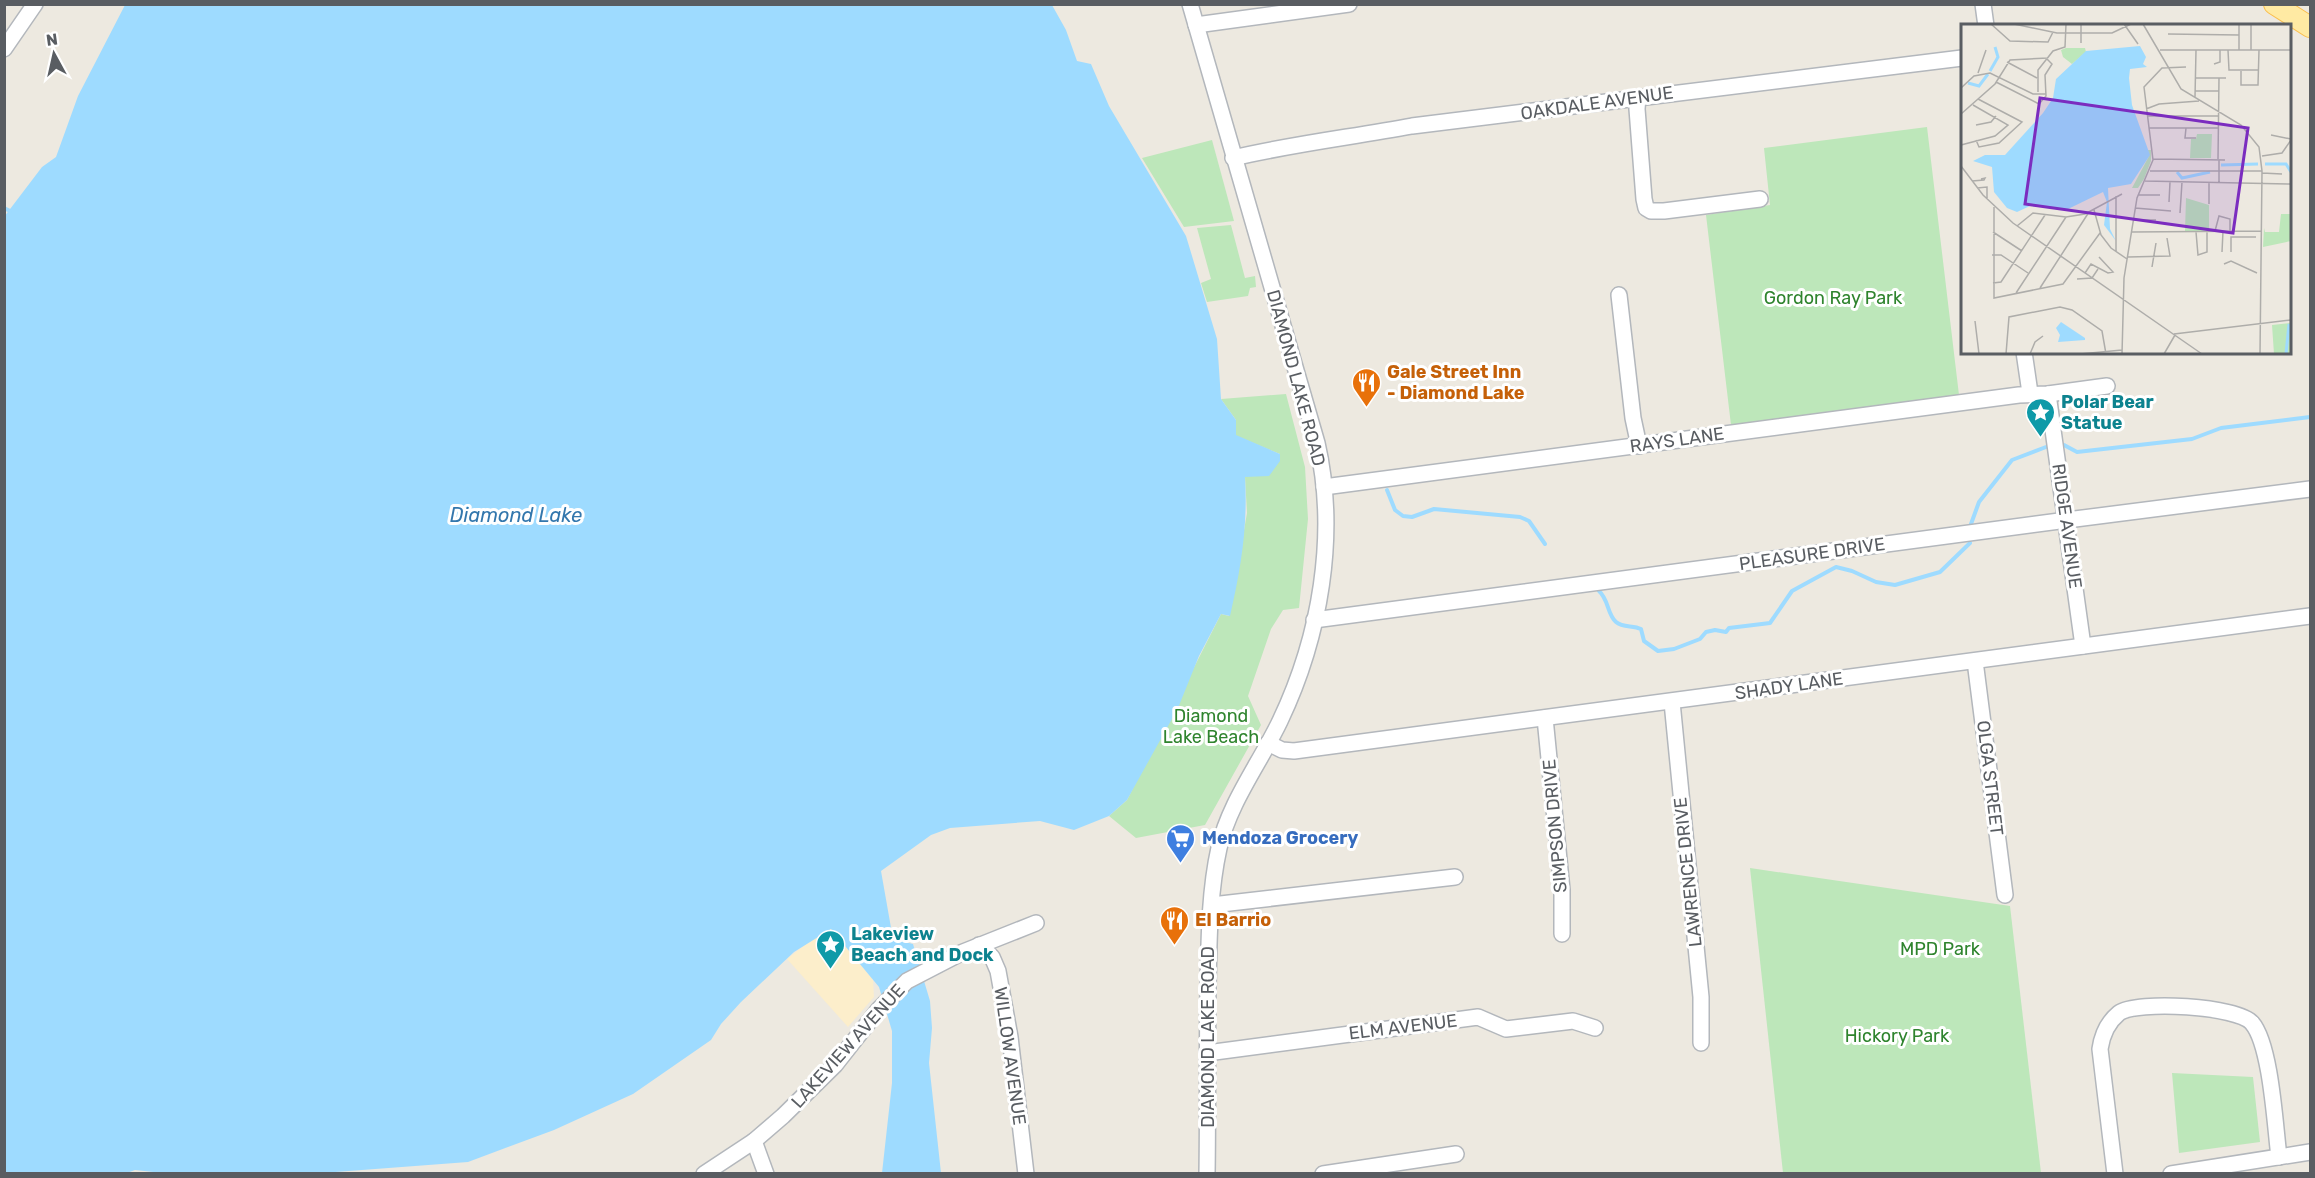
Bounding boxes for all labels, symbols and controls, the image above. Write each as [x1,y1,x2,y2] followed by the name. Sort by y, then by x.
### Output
[24,24,84,84] north arrow
[1961,24,2291,354] inset map
[45,29,59,50] text: N
[1519,81,1675,125] street label: OAKDALE AVENUE
[1262,287,1330,469] street label: DIAMOND LAKE ROAD
[1764,287,1903,309] park label: Gordon Ray Park
[1387,361,1525,404] place label: Gale Street Inn - Diamond Lake
[1350,366,1382,408] restaurant icon: Gale Street Inn - Diamond Lake
[2061,391,2154,434] place label: Polar Bear Statue
[2024,396,2056,438] place icon: Polar Bear Statue
[1628,422,1726,458] street label: RAYS LANE
[2047,462,2087,590] street label: RIDGE AVENUE
[450,503,582,527] water label: Diamond Lake
[1738,533,1886,575] street label: PLEASURE DRIVE
[1733,668,1845,704] street label: SHADY LANE
[1163,705,1259,748] park label: Diamond Lake Beach
[1972,719,2008,837] street label: OLGA STREET
[1538,758,1572,894] street label: SIMPSON DRIVE
[1669,796,1707,948] street label: LAWRENCE DRIVE
[1165,822,1197,864] supermarket icon: Mendoza Grocery
[1202,827,1358,849] place label: Mendoza Grocery
[1158,904,1190,946] restaurant icon: El Barrio
[1195,909,1271,931] place label: El Barrio
[851,923,994,966] place label: Lakeview Beach and Dock
[814,928,846,970] place icon: Lakeview Beach and Dock
[1900,938,1981,960] park label: MPD Park
[1197,946,1219,1128] street label: DIAMOND LAKE ROAD
[787,979,909,1113] street label: LAKEVIEW AVENUE
[989,985,1031,1127] street label: WILLOW AVENUE
[1347,1009,1459,1045] street label: ELM AVENUE
[1845,1025,1950,1047] park label: Hickory Park

